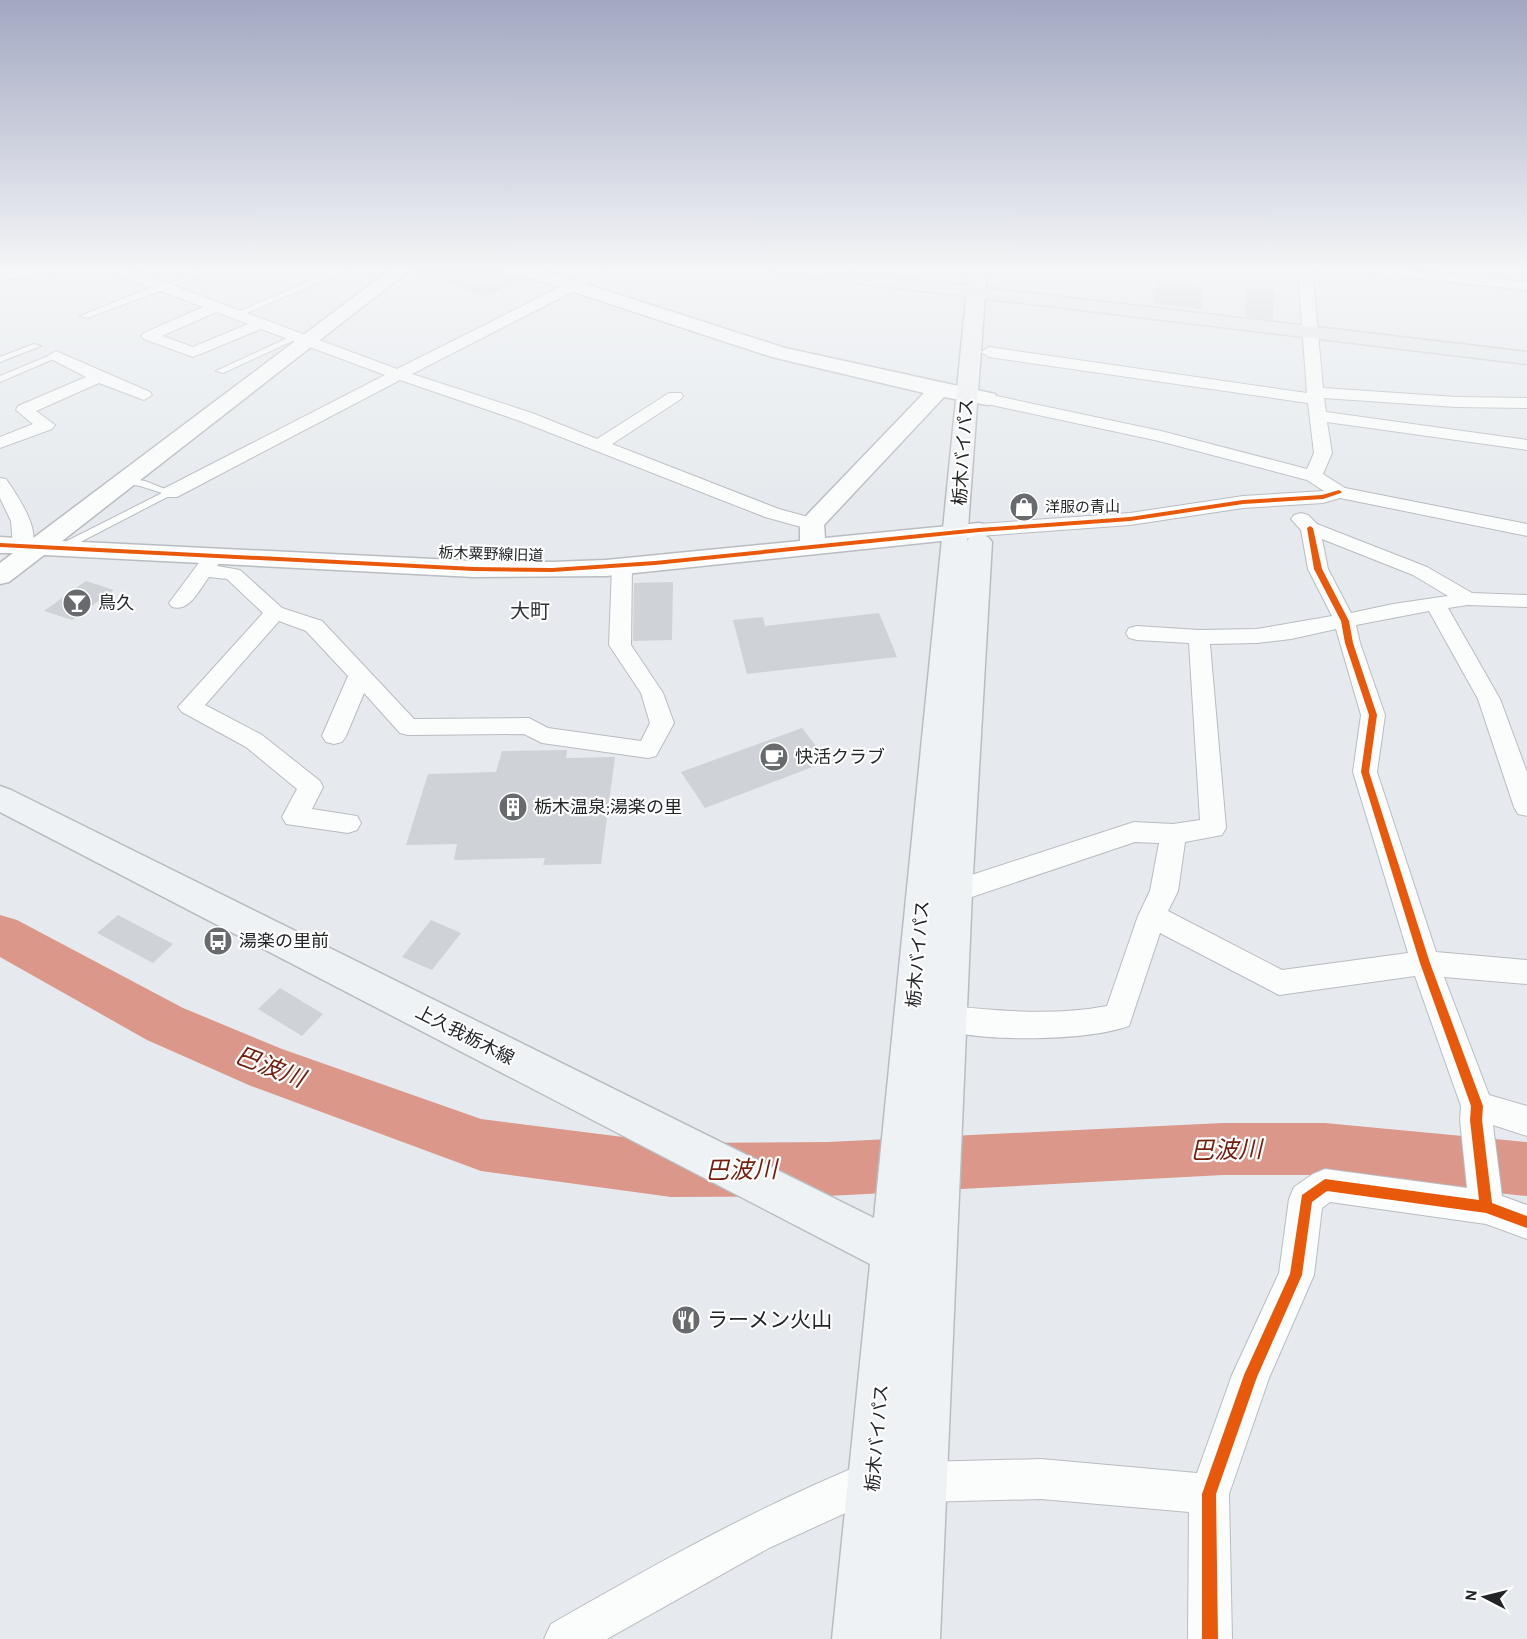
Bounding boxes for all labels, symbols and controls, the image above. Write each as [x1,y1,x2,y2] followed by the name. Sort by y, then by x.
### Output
[950,398,977,506] street label: 栃木バイパス
[1008,491,1040,523] shop icon: 洋服の青山
[1045,499,1120,515] place label: 洋服の青山
[438,544,544,564] street label: 栃木粟野線旧道
[61,587,93,619] bar icon: 鳥久
[98,593,134,613] place label: 鳥久
[510,601,550,622] district label: 大町
[758,741,790,773] cafe icon: 快活クラブ
[795,747,885,767] place label: 快活クラブ
[497,791,529,823] building icon: 栃木温泉;湯楽の里
[534,798,682,817] place label: 栃木温泉;湯楽の里
[904,900,933,1008] street label: 栃木バイパス
[202,925,234,957] bus stop icon: 湯楽の里前
[239,931,329,951] place label: 湯楽の里前
[412,1002,518,1068] street label: 上久我栃木線
[232,1042,311,1093] water label: 巴波川
[1190,1136,1265,1164] water label: 巴波川
[705,1156,780,1184] water label: 巴波川
[670,1304,702,1336] restaurant icon: ラーメン火山
[707,1309,832,1331] place label: ラーメン火山
[863,1384,892,1492] street label: 栃木バイパス
[1455,1567,1515,1627] north arrow
[1462,1589,1480,1602] text: N

